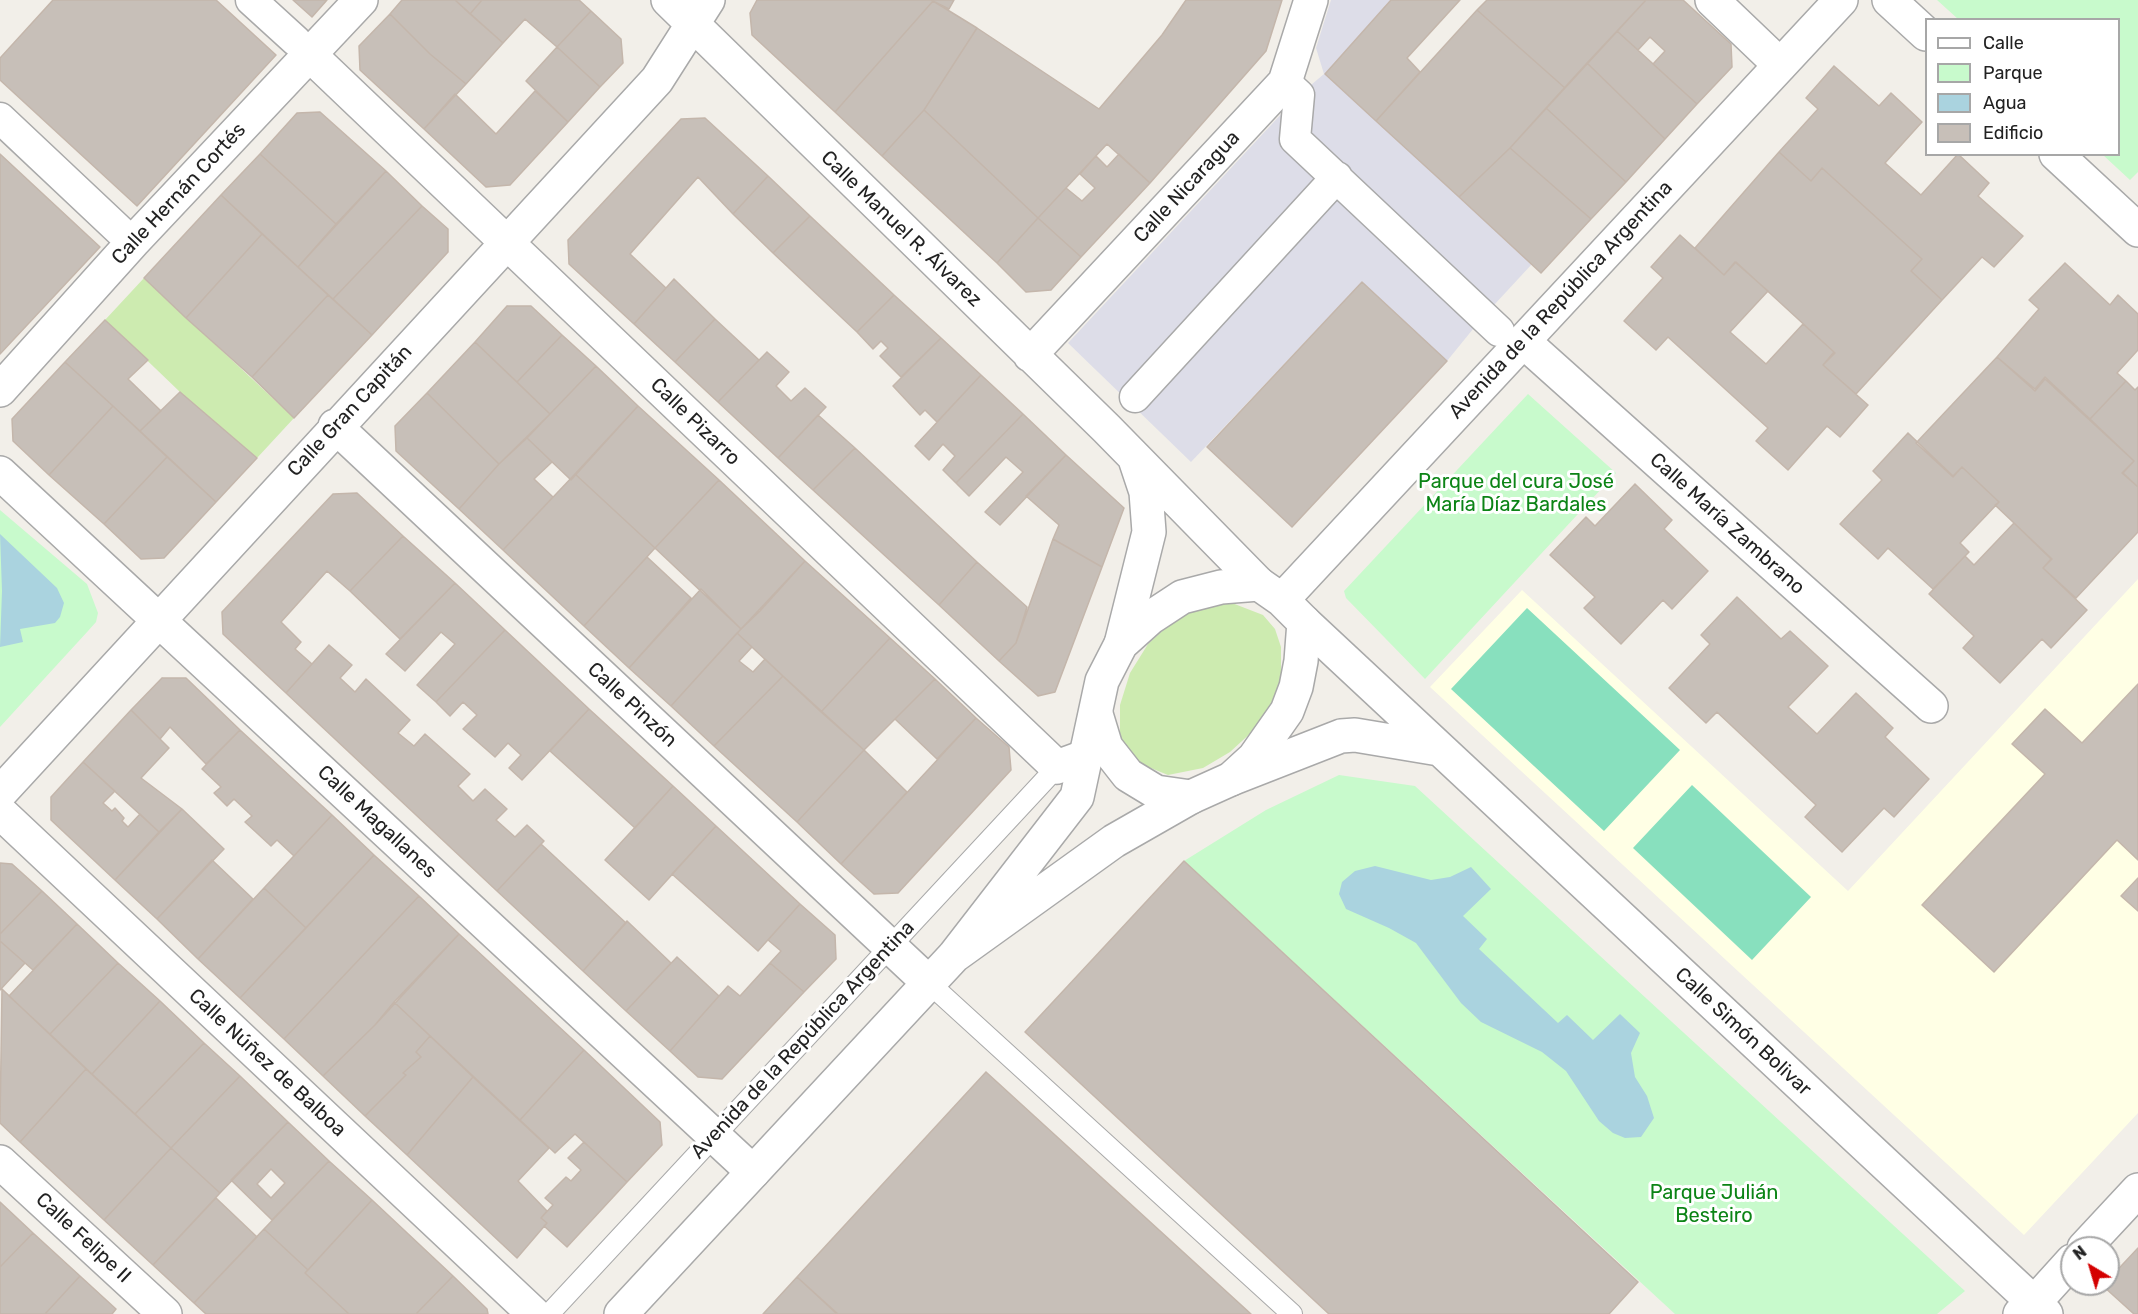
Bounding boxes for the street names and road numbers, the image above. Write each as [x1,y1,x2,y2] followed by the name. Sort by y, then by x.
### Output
[107,118,251,270] street label: Calle Hernán Cortés
[1129,126,1245,248] street label: Calle Nicaragua
[816,146,986,312] street label: Calle Manuel R. Álvarez
[1444,176,1678,424] street label: Avenida de la República Argentina
[283,340,417,482] street label: Calle Gran Capitán
[645,373,745,471] street label: Calle Pizarro
[1645,448,1809,600] street label: Calle María Zambrano
[582,657,682,753] street label: Calle Pinzón
[312,761,442,883] street label: Calle Magallanes
[686,916,920,1164] street label: Avenida de la República Argentina
[1670,963,1816,1101] street label: Calle Simón Bolivar
[183,984,351,1142] street label: Calle Núñez de Balboa
[30,1188,136,1288] street label: Calle Felipe II

